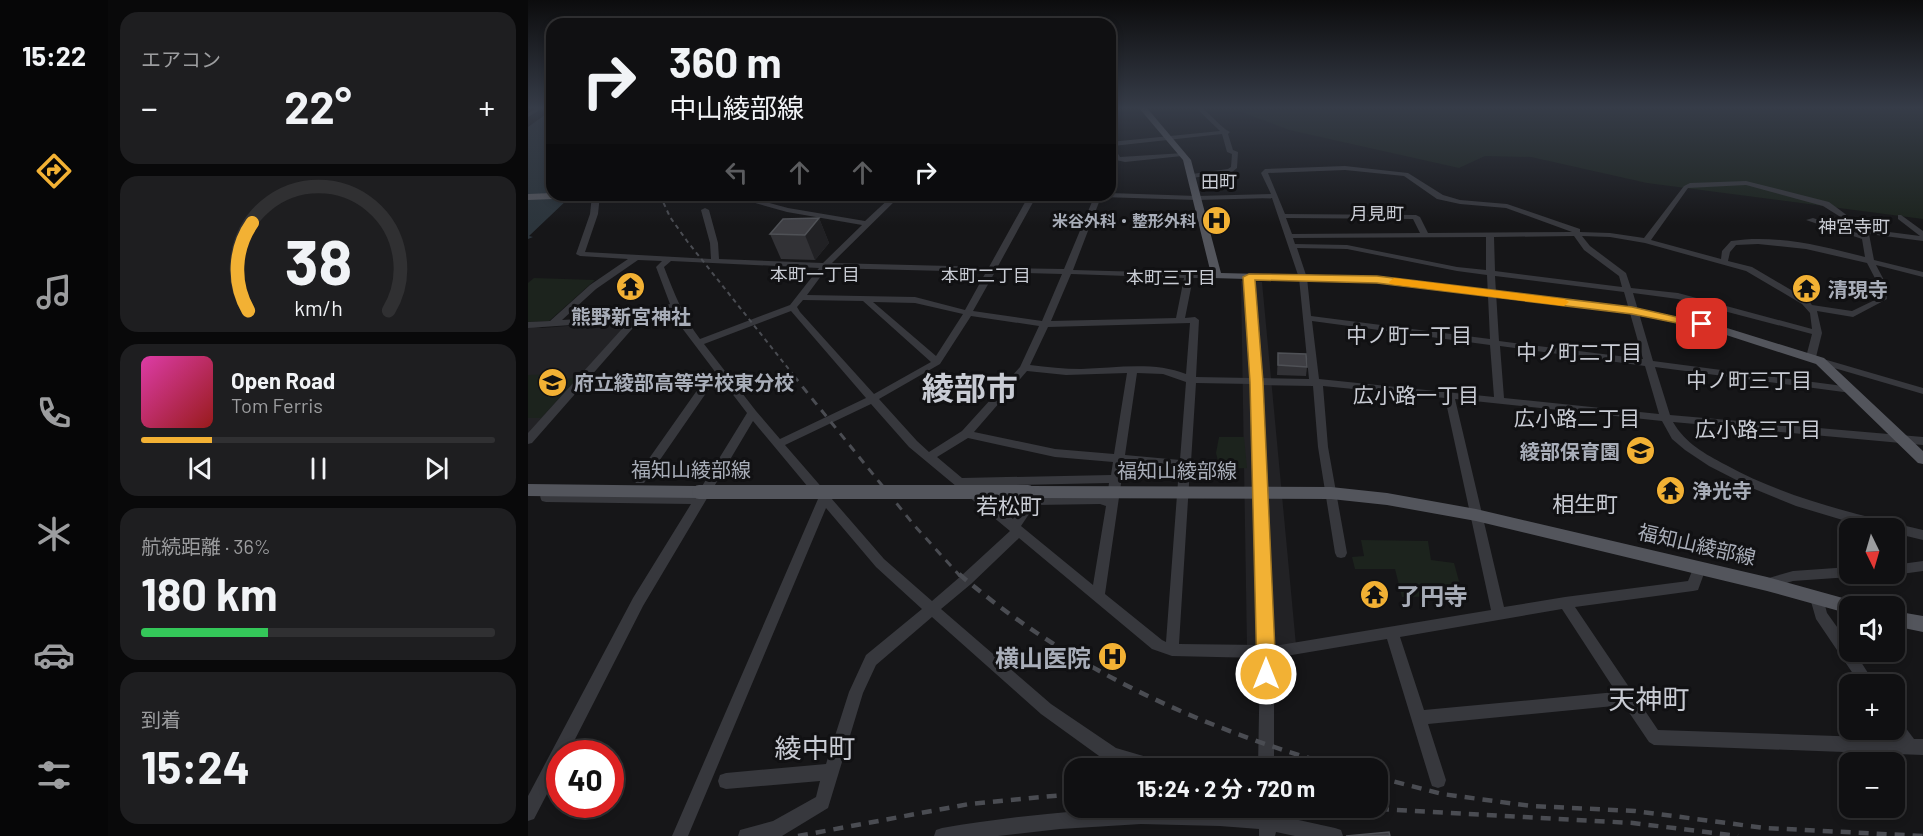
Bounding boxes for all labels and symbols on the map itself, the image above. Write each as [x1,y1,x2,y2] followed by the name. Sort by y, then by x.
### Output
[1201,170,1237,192] district label: 田町
[1350,202,1404,224] district label: 月見町
[1201,204,1233,236] hospital icon: 米谷外科・整形外科
[1052,211,1196,230] place label: 米谷外科・整形外科
[1818,215,1890,237] district label: 神宮寺町
[770,263,860,285] district label: 本町一丁目
[941,264,1031,286] district label: 本町二丁目
[1126,266,1216,288] district label: 本町三丁目
[615,270,647,302] temple icon: 熊野新宮神社
[1791,273,1823,305] temple icon: 清現寺
[1828,277,1888,301] place label: 清現寺
[1676,298,1727,349] pin
[571,304,691,328] place label: 熊野新宮神社
[1346,322,1472,347] district label: 中ノ町一丁目
[1516,339,1642,364] district label: 中ノ町二丁目
[537,366,569,398] school or university icon: 府立綾部高等学校東分校
[1686,367,1812,392] district label: 中ノ町三丁目
[922,368,1018,406] district label: 綾部市
[574,370,794,394] place label: 府立綾部高等学校東分校
[1353,382,1479,407] district label: 広小路一丁目
[1514,405,1640,430] district label: 広小路二丁目
[1695,416,1821,441] district label: 広小路三丁目
[1625,435,1657,467] school or university icon: 綾部保育園
[1520,439,1620,463] place label: 綾部保育園
[631,457,751,481] street label: 福知山綾部線
[1117,458,1237,482] street label: 福知山綾部線
[1655,474,1687,506] temple icon: 浄光寺
[1692,478,1752,502] place label: 浄光寺
[1552,490,1618,516] district label: 相生町
[976,492,1042,518] district label: 若松町
[1839,518,1905,584] north arrow
[1636,519,1758,569] street label: 福知山綾部線
[1359,579,1391,611] temple icon: 了円寺
[1396,581,1468,610] place label: 了円寺
[1096,641,1128,673] hospital icon: 横山医院
[1234,642,1298,706] position arrow
[995,643,1091,672] place label: 横山医院
[1609,682,1690,714] district label: 天神町
[775,731,856,763] district label: 綾中町
[546,740,624,818] speed limit sign: 40

